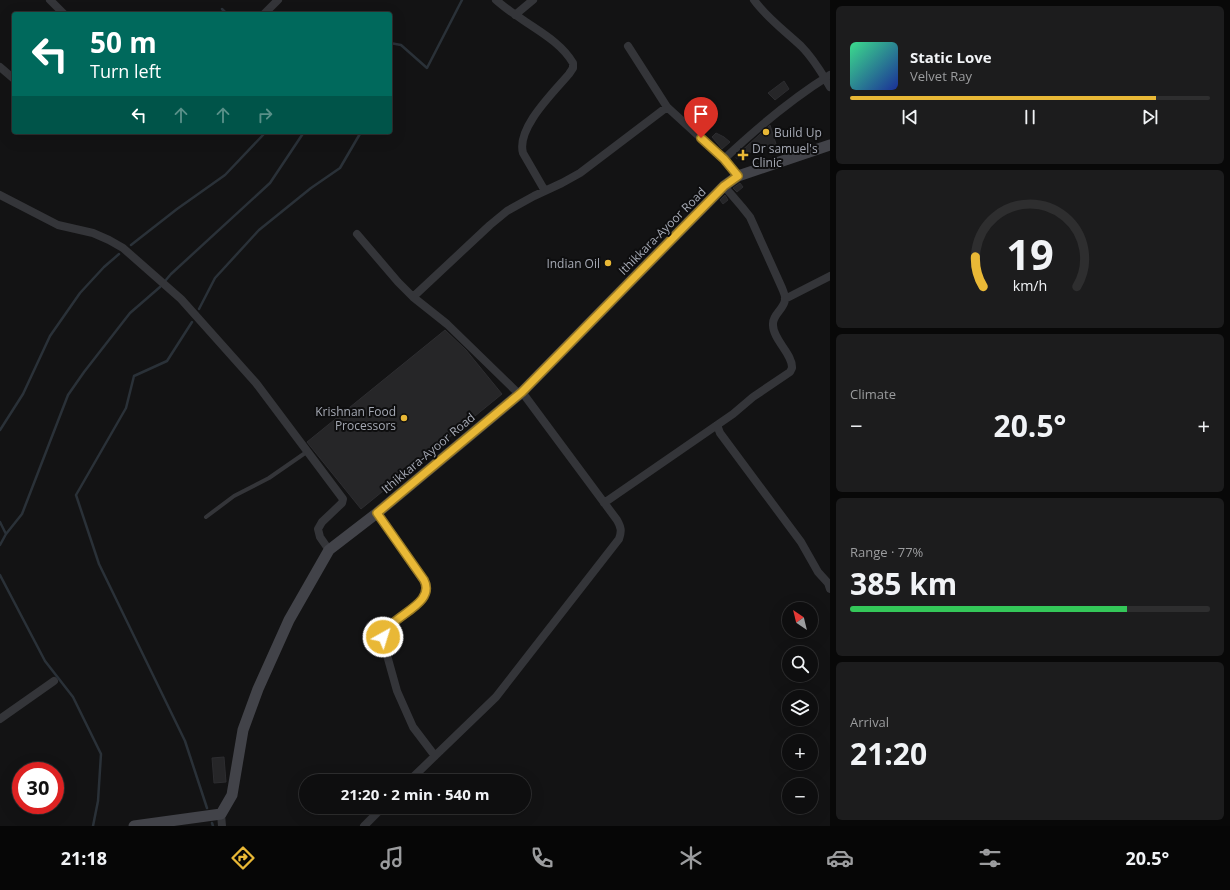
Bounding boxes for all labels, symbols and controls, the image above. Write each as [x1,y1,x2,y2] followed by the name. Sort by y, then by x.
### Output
[90,23,157,61] text: 50 m
[24,28,76,80] icon: left
[910,47,992,67] text: Static Love
[90,59,161,83] text: Turn left
[910,67,972,85] text: Velvet Ray
[684,97,718,138] pin
[690,103,712,125] icon: arrive
[128,104,150,126] icon: left
[170,104,192,126] icon: ahead
[212,104,234,126] icon: ahead
[254,104,276,126] icon: right
[899,106,921,128] icon: previous
[1019,106,1041,128] icon: pause
[1139,106,1161,128] icon: next
[774,124,822,141] place label: Build Up
[761,127,771,137] marker: Build Up
[752,140,818,171] place label: Dr samuel's Clinic
[737,149,749,161] marker: Dr samuel's Clinic
[614,183,710,279] street label: Ithikkara-Ayoor Road
[1006,226,1054,282] text: 19
[546,255,600,272] place label: Indian Oil
[603,258,613,268] marker: Indian Oil
[1013,276,1047,295] text: km/h
[850,385,896,403] text: Climate
[315,403,396,434] place label: Krishnan Food Processors
[994,405,1066,446] text: 20.5°
[378,409,478,497] street label: Ithikkara-Ayoor Road
[850,410,863,440] text: −
[1197,410,1210,440] text: +
[399,413,409,423] marker: Krishnan Food Processors
[850,543,923,561] text: Range · 77%
[850,563,957,604] text: 385 km
[782,602,818,638] north arrow
[782,602,818,814] map controls
[362,616,404,658] position arrow
[782,646,818,682] button: search
[782,690,818,726] button: layers
[850,713,889,731] text: Arrival
[850,733,927,774] text: 21:20
[782,734,818,770] button: +
[12,762,64,814] speed limit sign: 30
[782,778,818,814] button: −
[341,784,489,804] text: 21:20 · 2 min · 540 m
[229,844,257,872] icon: directions
[378,844,406,872] icon: music
[528,844,556,872] icon: phone
[677,844,705,872] icon: climate
[826,844,854,872] icon: car
[976,844,1004,872] icon: filters
[61,846,107,870] text: 21:18
[1125,846,1169,870] text: 20.5°

